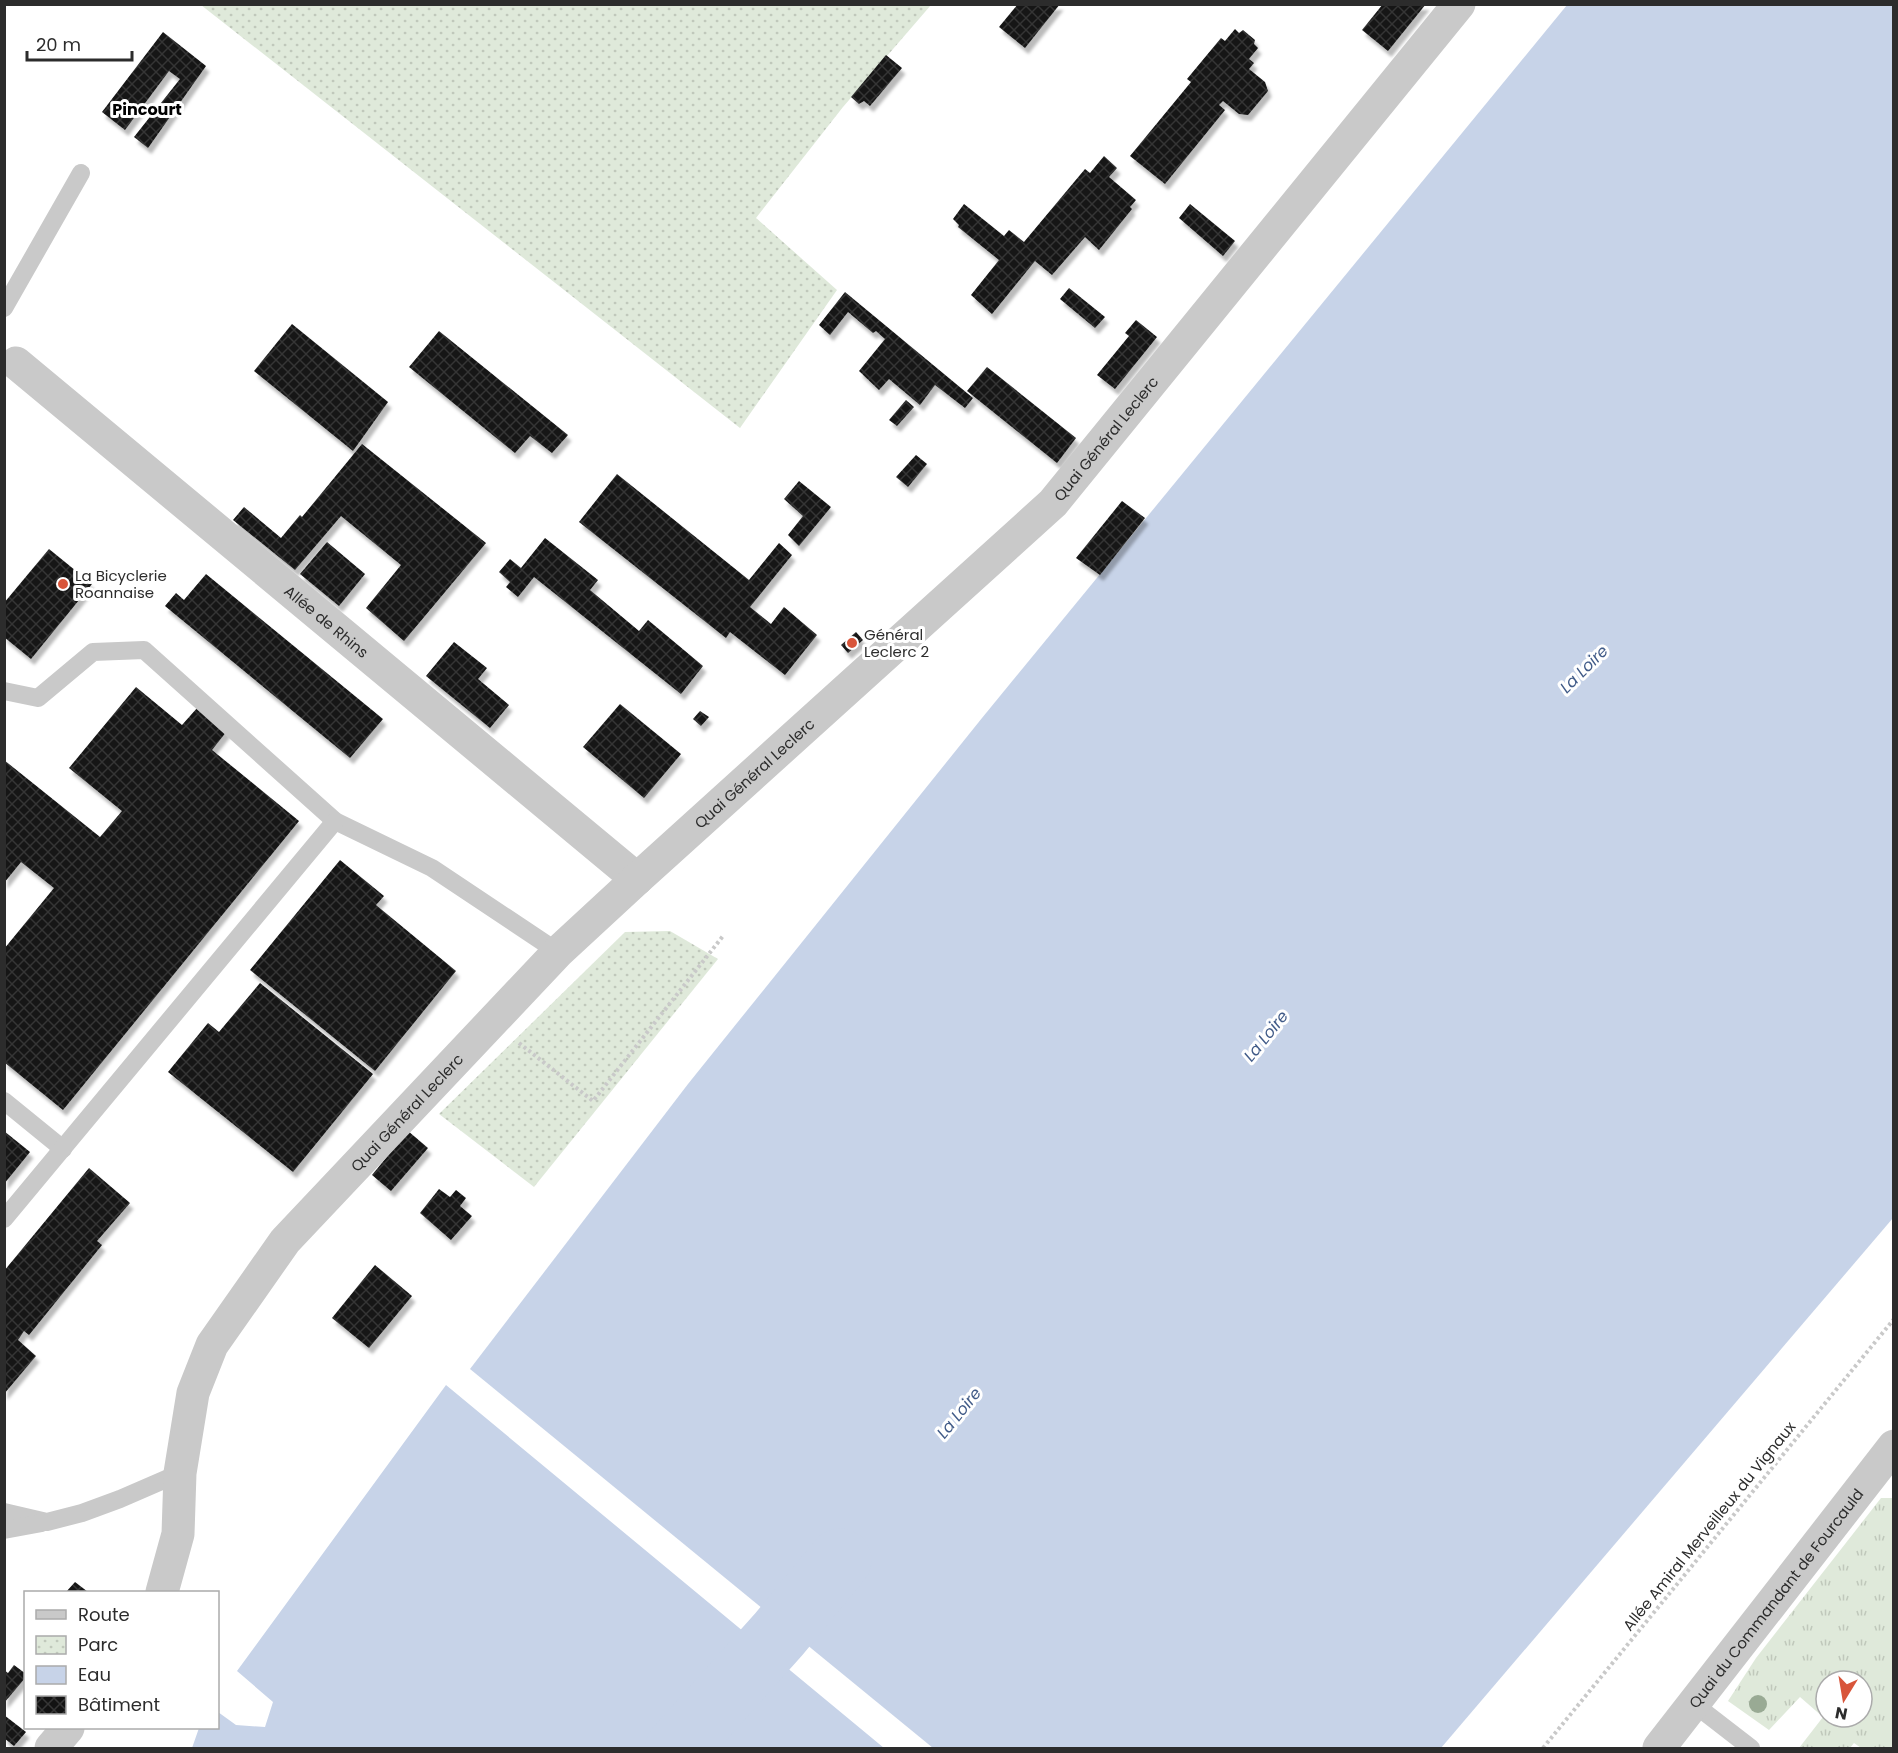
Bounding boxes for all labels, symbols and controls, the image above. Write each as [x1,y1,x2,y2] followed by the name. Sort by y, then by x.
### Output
[27,24,132,62] scale bar
[36,32,81,57] text: 20 m
[112,98,182,121] district label: Pincourt
[1048,372,1163,505] street label: Quai Général Leclerc
[75,565,167,603] place label: La Bicyclerie Roannaise
[56,577,70,591] marker: La Bicyclerie Roannaise
[280,580,373,662] street label: Allée de Rhins
[864,624,929,662] place label: Général Leclerc 2
[845,636,859,650] marker: Général Leclerc 2
[1555,640,1613,698] water label: La Loire
[690,713,819,833] street label: Quai Général Leclerc
[1238,1006,1294,1066] water label: La Loire
[346,1049,468,1176] street label: Quai Général Leclerc
[931,1383,987,1443] water label: La Loire
[1618,1417,1800,1635] street label: Allée Amiral Merveilleux du Vignaux
[1684,1484,1868,1712] street label: Quai du Commandant de Fourcauld
[24,1591,219,1729] legend
[78,1602,130,1627] text: Route
[78,1632,118,1657] text: Parc
[78,1662,111,1687] text: Eau
[1814,1669,1874,1729] north arrow
[78,1692,160,1717] text: Bâtiment
[1833,1701,1849,1726] text: N

